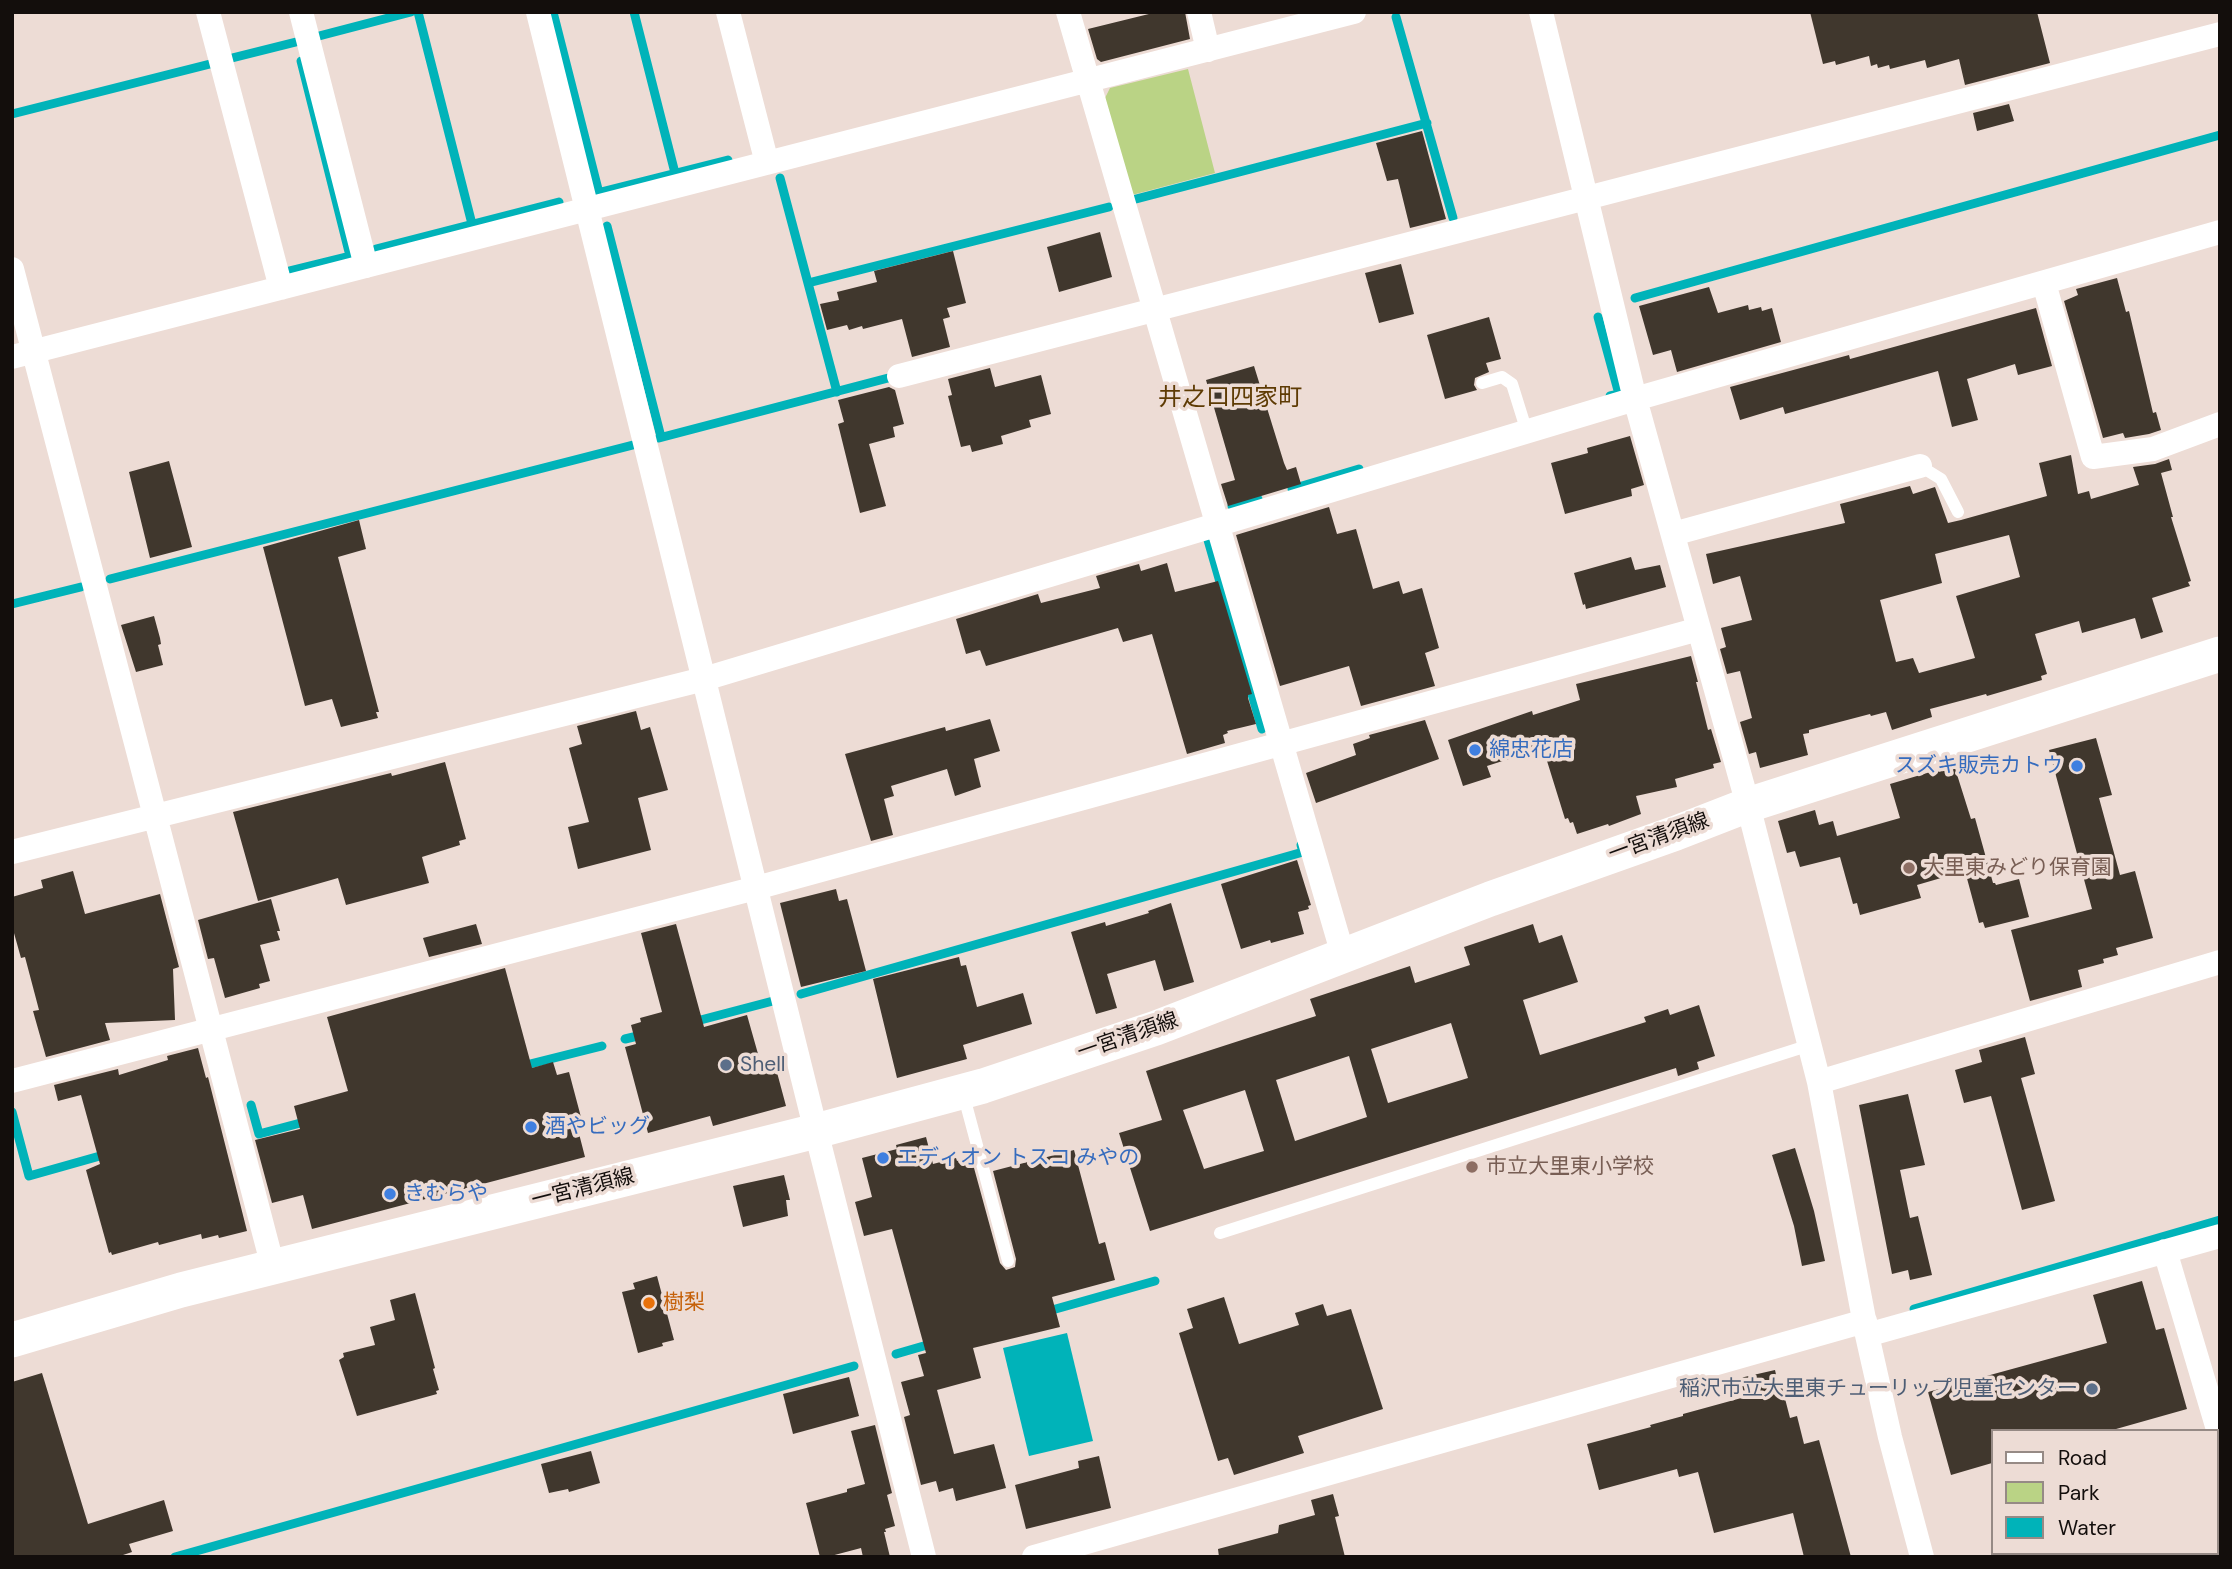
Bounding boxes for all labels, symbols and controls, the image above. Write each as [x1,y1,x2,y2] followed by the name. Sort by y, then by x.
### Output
[1158,385,1302,413] district label: 井之口四家町
[1489,737,1573,763] place label: 綿忠花店
[1467,742,1483,758] marker: 綿忠花店
[1895,753,2063,779] place label: スズキ販売カトウ
[2069,758,2085,774] marker: スズキ販売カトウ
[1605,808,1713,868] street label: 一宮清須線
[1923,855,2112,881] place label: 大里東みどり保育園
[1901,860,1917,876] marker: 大里東みどり保育園
[1074,1008,1182,1066] street label: 一宮清須線
[740,1052,786,1078] place label: Shell
[718,1057,734,1073] marker: Shell
[545,1114,650,1140] place label: 酒やビッグ
[523,1119,539,1135] marker: 酒やビッグ
[897,1145,1139,1171] place label: エディオン トスコ みやの
[875,1150,891,1166] marker: エディオン トスコ みやの
[1486,1154,1654,1180] place label: 市立大里東小学校
[1464,1159,1480,1175] marker: 市立大里東小学校
[529,1164,637,1214] street label: 一宮清須線
[404,1181,488,1207] place label: きむらや
[382,1186,398,1202] marker: きむらや
[663,1290,705,1316] place label: 樹梨
[641,1295,657,1311] marker: 樹梨
[1679,1376,2078,1402] place label: 稲沢市立大里東チューリップ児童センター
[2084,1381,2100,1397] marker: 稲沢市立大里東チューリップ児童センター
[1990,1429,2218,1555] legend
[2058,1444,2107,1472] text: Road
[2058,1479,2099,1507] text: Park
[2058,1514,2116,1542] text: Water

